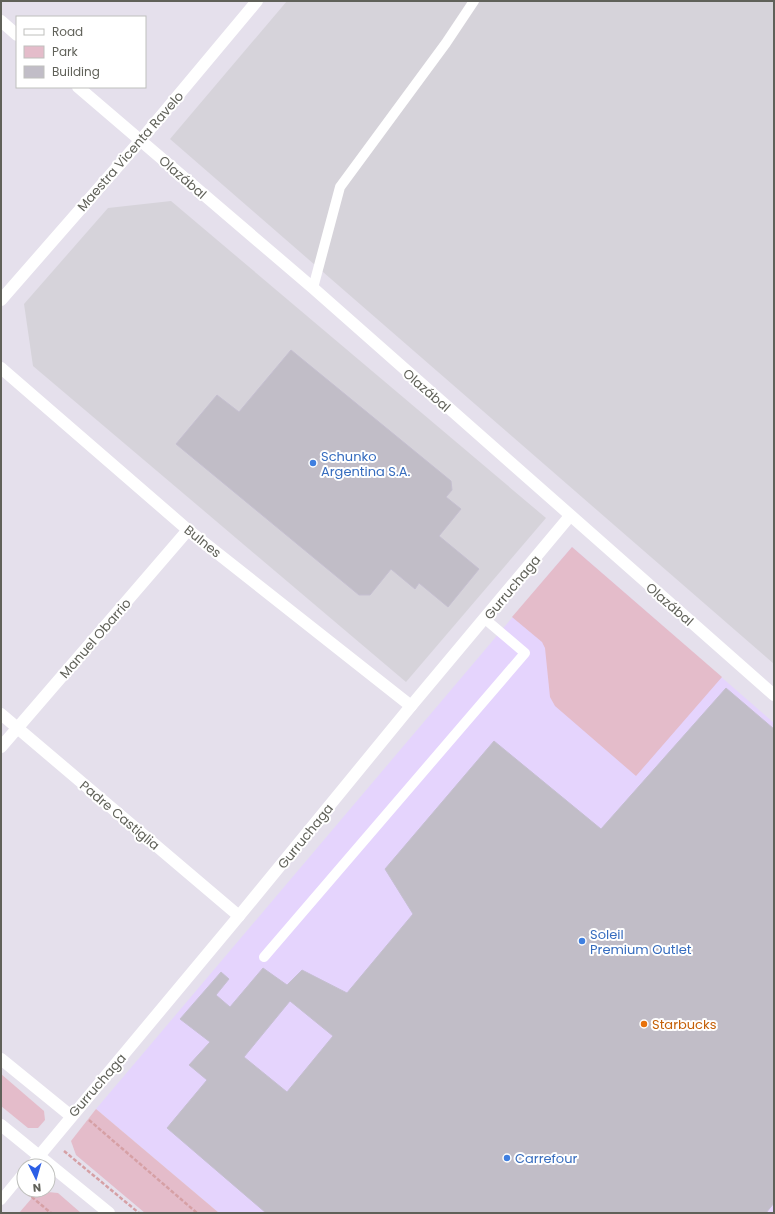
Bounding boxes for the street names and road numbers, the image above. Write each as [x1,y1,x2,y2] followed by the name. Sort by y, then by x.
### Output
[73,87,188,215] street label: Maestra Vicenta Ravelo
[155,151,211,203] street label: Olazábal
[399,364,455,416] street label: Olazábal
[180,521,225,562] street label: Bulnes
[480,551,545,624] street label: Gurruchaga
[642,578,698,630] street label: Olazábal
[55,594,135,682] street label: Manuel Obarrio
[76,776,164,854] street label: Padre Castiglia
[273,800,338,873] street label: Gurruchaga
[64,1049,130,1121] street label: Gurruchaga

